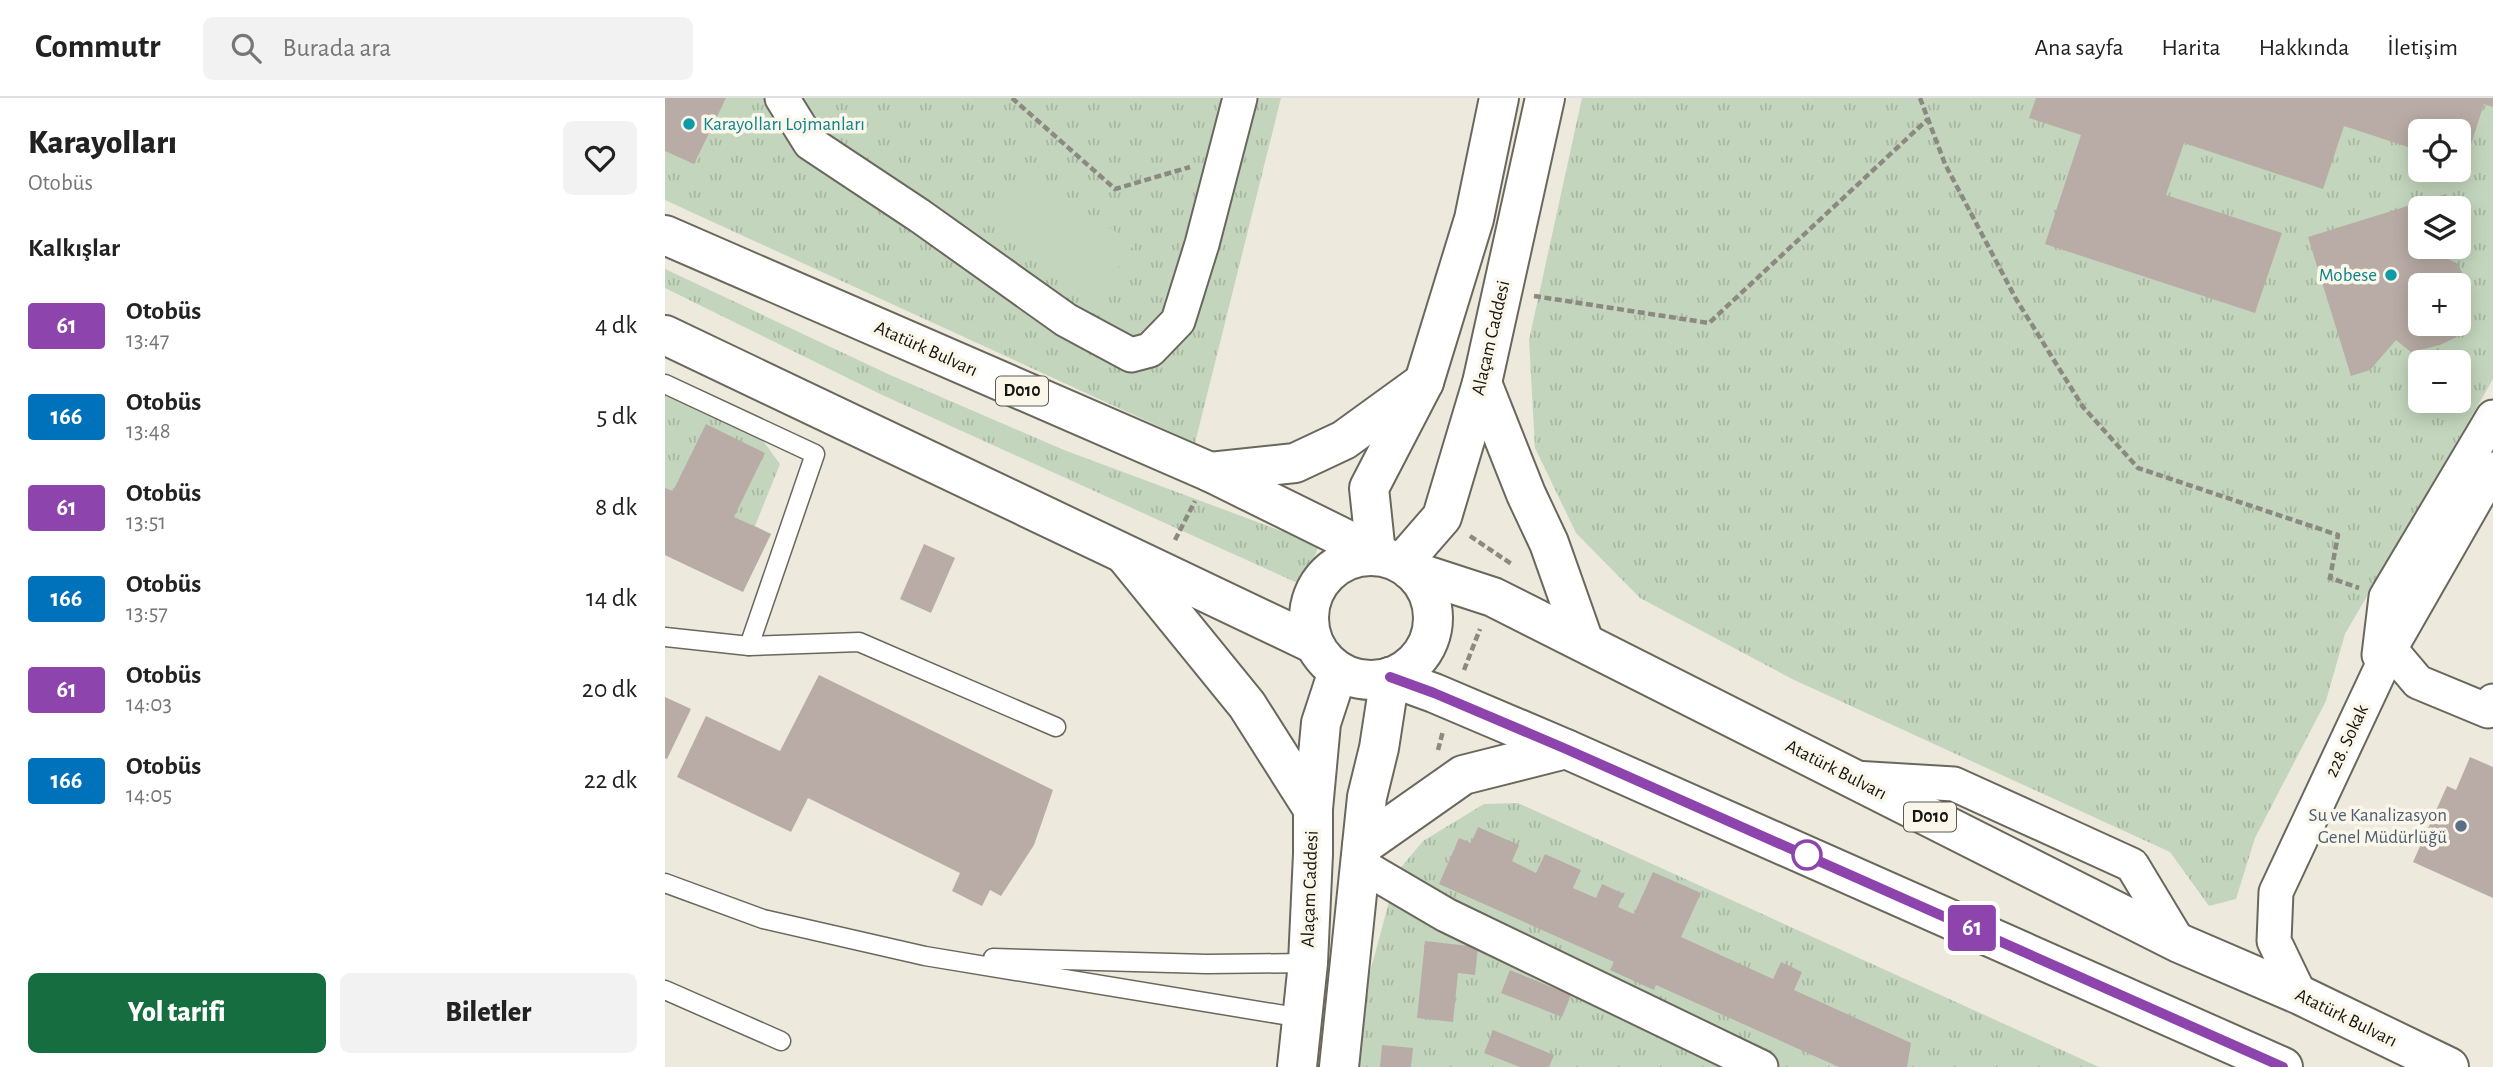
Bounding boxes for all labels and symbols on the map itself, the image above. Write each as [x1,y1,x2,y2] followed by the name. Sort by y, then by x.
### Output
[703,115,865,134] place label: Karayolları Lojmanları
[681,116,697,132] marker: Karayolları Lojmanları
[2319,266,2377,285] place label: Mobese
[2383,267,2399,283] marker: Mobese
[1469,279,1513,397] street label: Alaçam Caddesi
[872,318,980,380] street label: Atatürk Bulvarı
[996,376,1048,405] road number: D010
[2322,702,2372,780] street label: 228. Sokak
[1782,736,1890,804] street label: Atatürk Bulvarı
[1904,802,1956,832] road number: D010
[2308,806,2447,847] place label: Su ve Kanalizasyon Genel Müdürlüğü
[2453,818,2469,834] marker: Su ve Kanalizasyon Genel Müdürlüğü
[1298,830,1322,948] street label: Alaçam Caddesi
[1792,840,1822,870] unlabelled marker
[1941,905,2003,951] line badge: 61
[2292,985,2400,1051] street label: Atatürk Bulvarı

